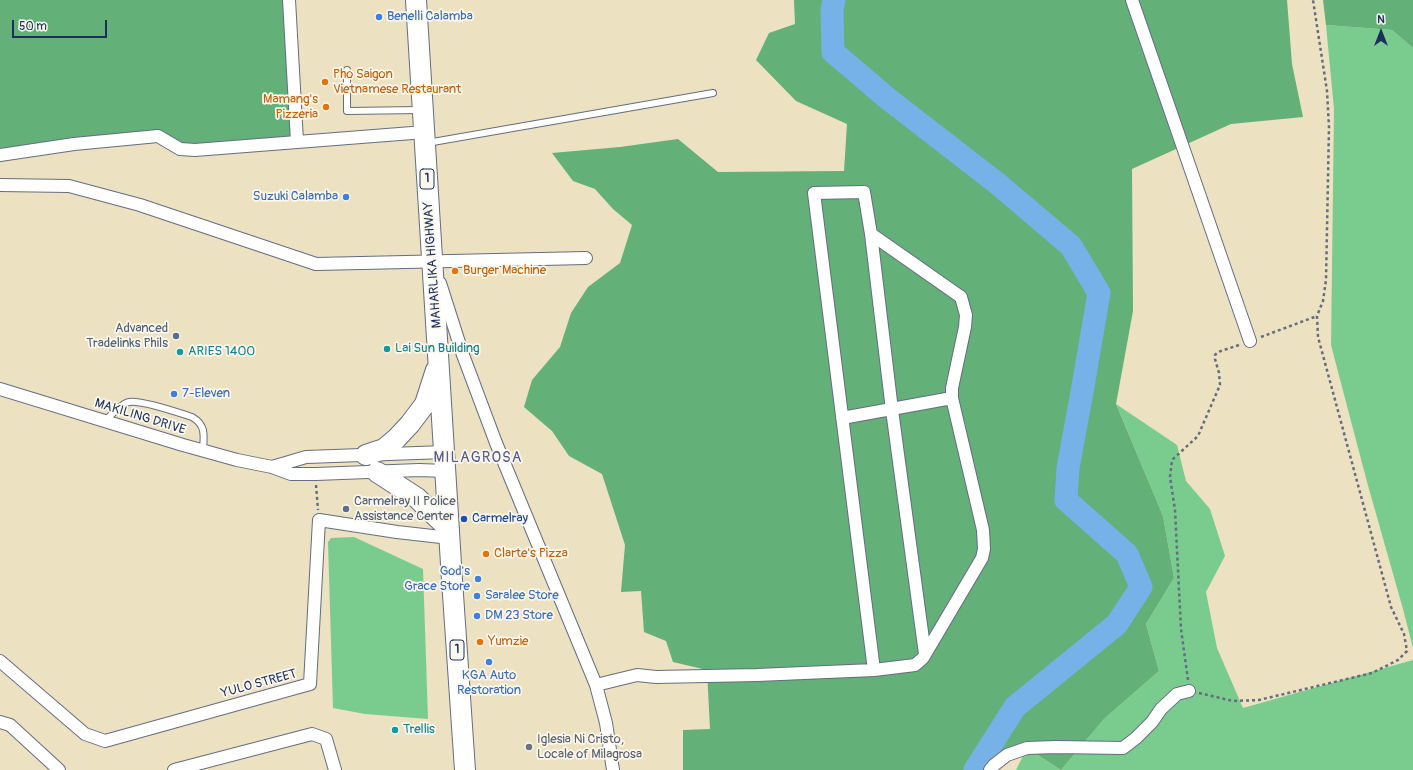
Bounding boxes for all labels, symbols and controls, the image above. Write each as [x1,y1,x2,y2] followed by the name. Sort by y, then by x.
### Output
[387,9,473,25] place label: Benelli Calamba
[14,12,109,38] scale bar
[374,12,384,22] marker: Benelli Calamba
[1361,12,1401,52] north arrow
[1377,13,1385,26] text: N
[19,19,47,34] text: 50 m
[333,67,461,98] place label: Pho Saigon Vietnamese Restaurant
[320,77,330,87] marker: Pho Saigon Vietnamese Restaurant
[263,92,318,123] place label: Mamang's Pizzeria
[321,102,331,112] marker: Mamang's Pizzeria
[420,169,434,189] road number: 1
[253,189,338,205] place label: Suzuki Calamba
[341,192,351,202] marker: Suzuki Calamba
[421,201,445,329] street label: MAHARLIKA HIGHWAY
[463,263,546,279] place label: Burger Machine
[450,266,460,276] marker: Burger Machine
[86,321,168,352] place label: Advanced Tradelinks Phils
[171,331,181,341] marker: Advanced Tradelinks Phils
[395,341,480,357] place label: Lai Sun Building
[188,344,255,360] place label: ARIES 1400
[382,344,392,354] marker: Lai Sun Building
[175,347,185,357] marker: ARIES 1400
[182,386,230,402] place label: 7-Eleven
[169,389,179,399] marker: 7-Eleven
[93,396,187,438] street label: MAKILING DRIVE
[434,449,522,467] district label: MILAGROSA
[354,494,456,525] place label: Carmelray II Police Assistance Center
[341,504,351,514] marker: Carmelray II Police Assistance Center
[472,511,528,527] place label: Carmelray
[459,514,469,524] marker: Carmelray
[494,546,568,562] place label: Clarte's Pizza
[481,549,491,559] marker: Clarte's Pizza
[404,564,470,595] place label: God's Grace Store
[473,574,483,584] marker: God's Grace Store
[485,588,559,604] place label: Saralee Store
[472,591,482,601] marker: Saralee Store
[485,608,553,624] place label: DM 23 Store
[472,611,482,621] marker: DM 23 Store
[488,634,528,650] place label: Yumzie
[475,637,485,647] marker: Yumzie
[450,640,464,660] road number: 1
[484,657,494,667] marker: KGA Auto Restoration
[219,666,299,702] street label: YULO STREET
[457,668,521,699] place label: KGA Auto Restoration
[403,722,435,738] place label: Trellis
[390,725,400,735] marker: Trellis
[537,732,642,763] place label: Iglesia Ni Cristo, Locale of Milagrosa
[524,742,534,752] marker: Iglesia Ni Cristo, Locale of Milagrosa

